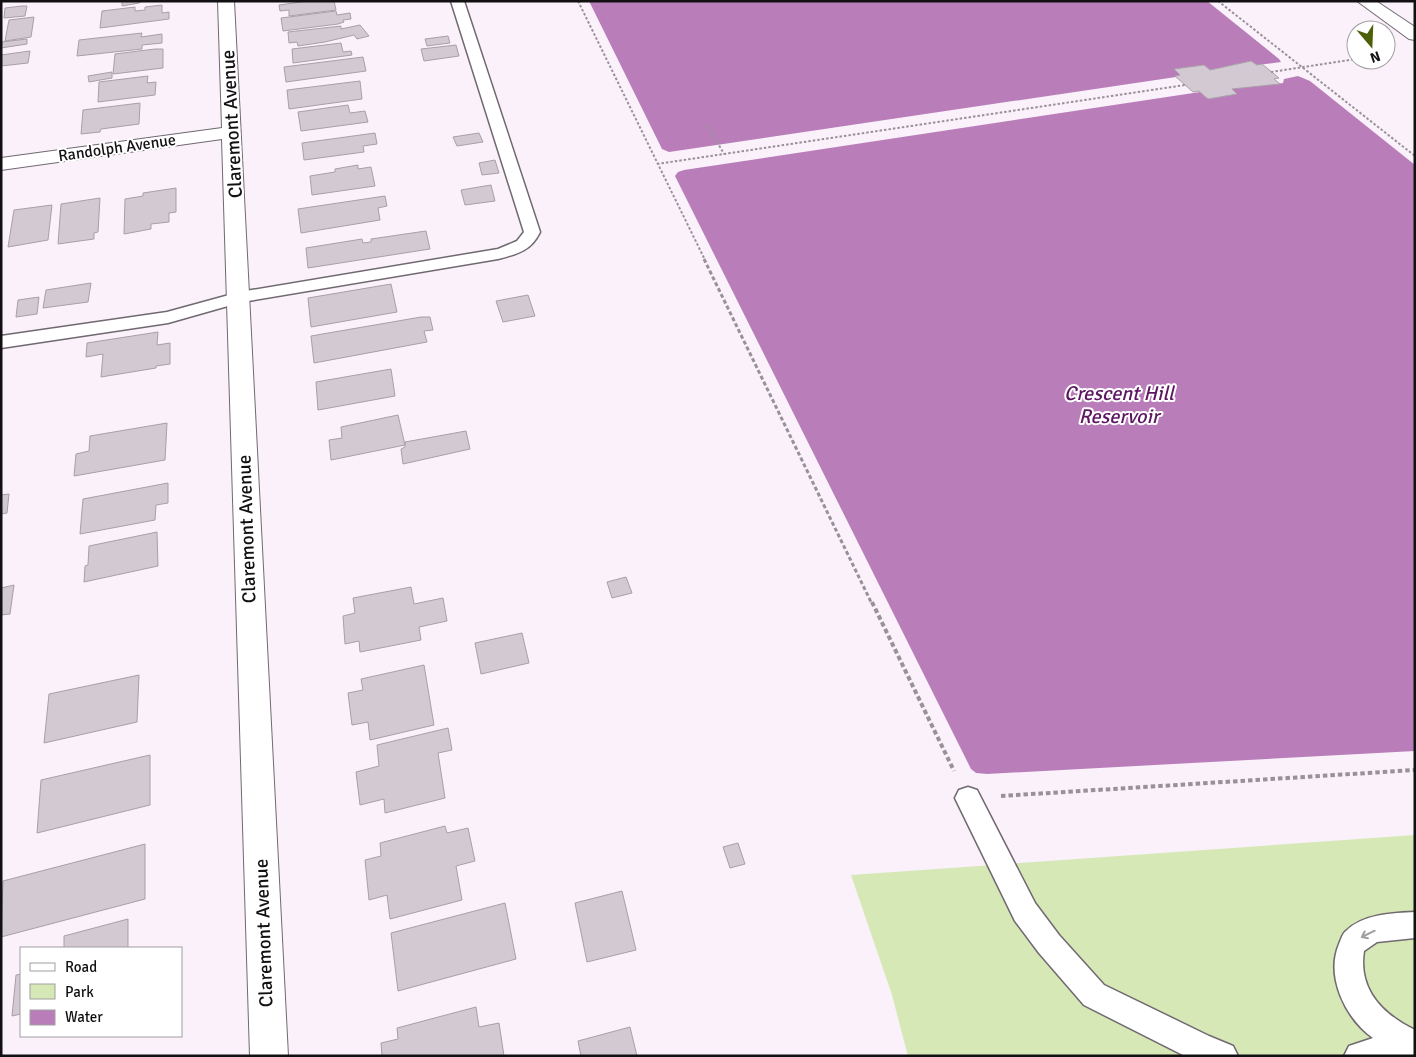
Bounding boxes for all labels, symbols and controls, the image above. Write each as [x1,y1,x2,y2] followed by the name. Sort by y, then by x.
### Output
[1346,20,1396,70] north arrow
[1368,47,1382,66] text: N
[216,49,248,199] street label: Claremont Avenue
[57,130,177,166] street label: Randolph Avenue
[1064,381,1176,429] water label: Crescent Hill Reservoir
[232,454,262,604] street label: Claremont Avenue
[249,858,279,1008] street label: Claremont Avenue
[1360,929,1375,939] one-way arrow
[20,947,182,1037] legend
[65,958,97,976] text: Road
[65,983,94,1001] text: Park
[65,1008,103,1026] text: Water

